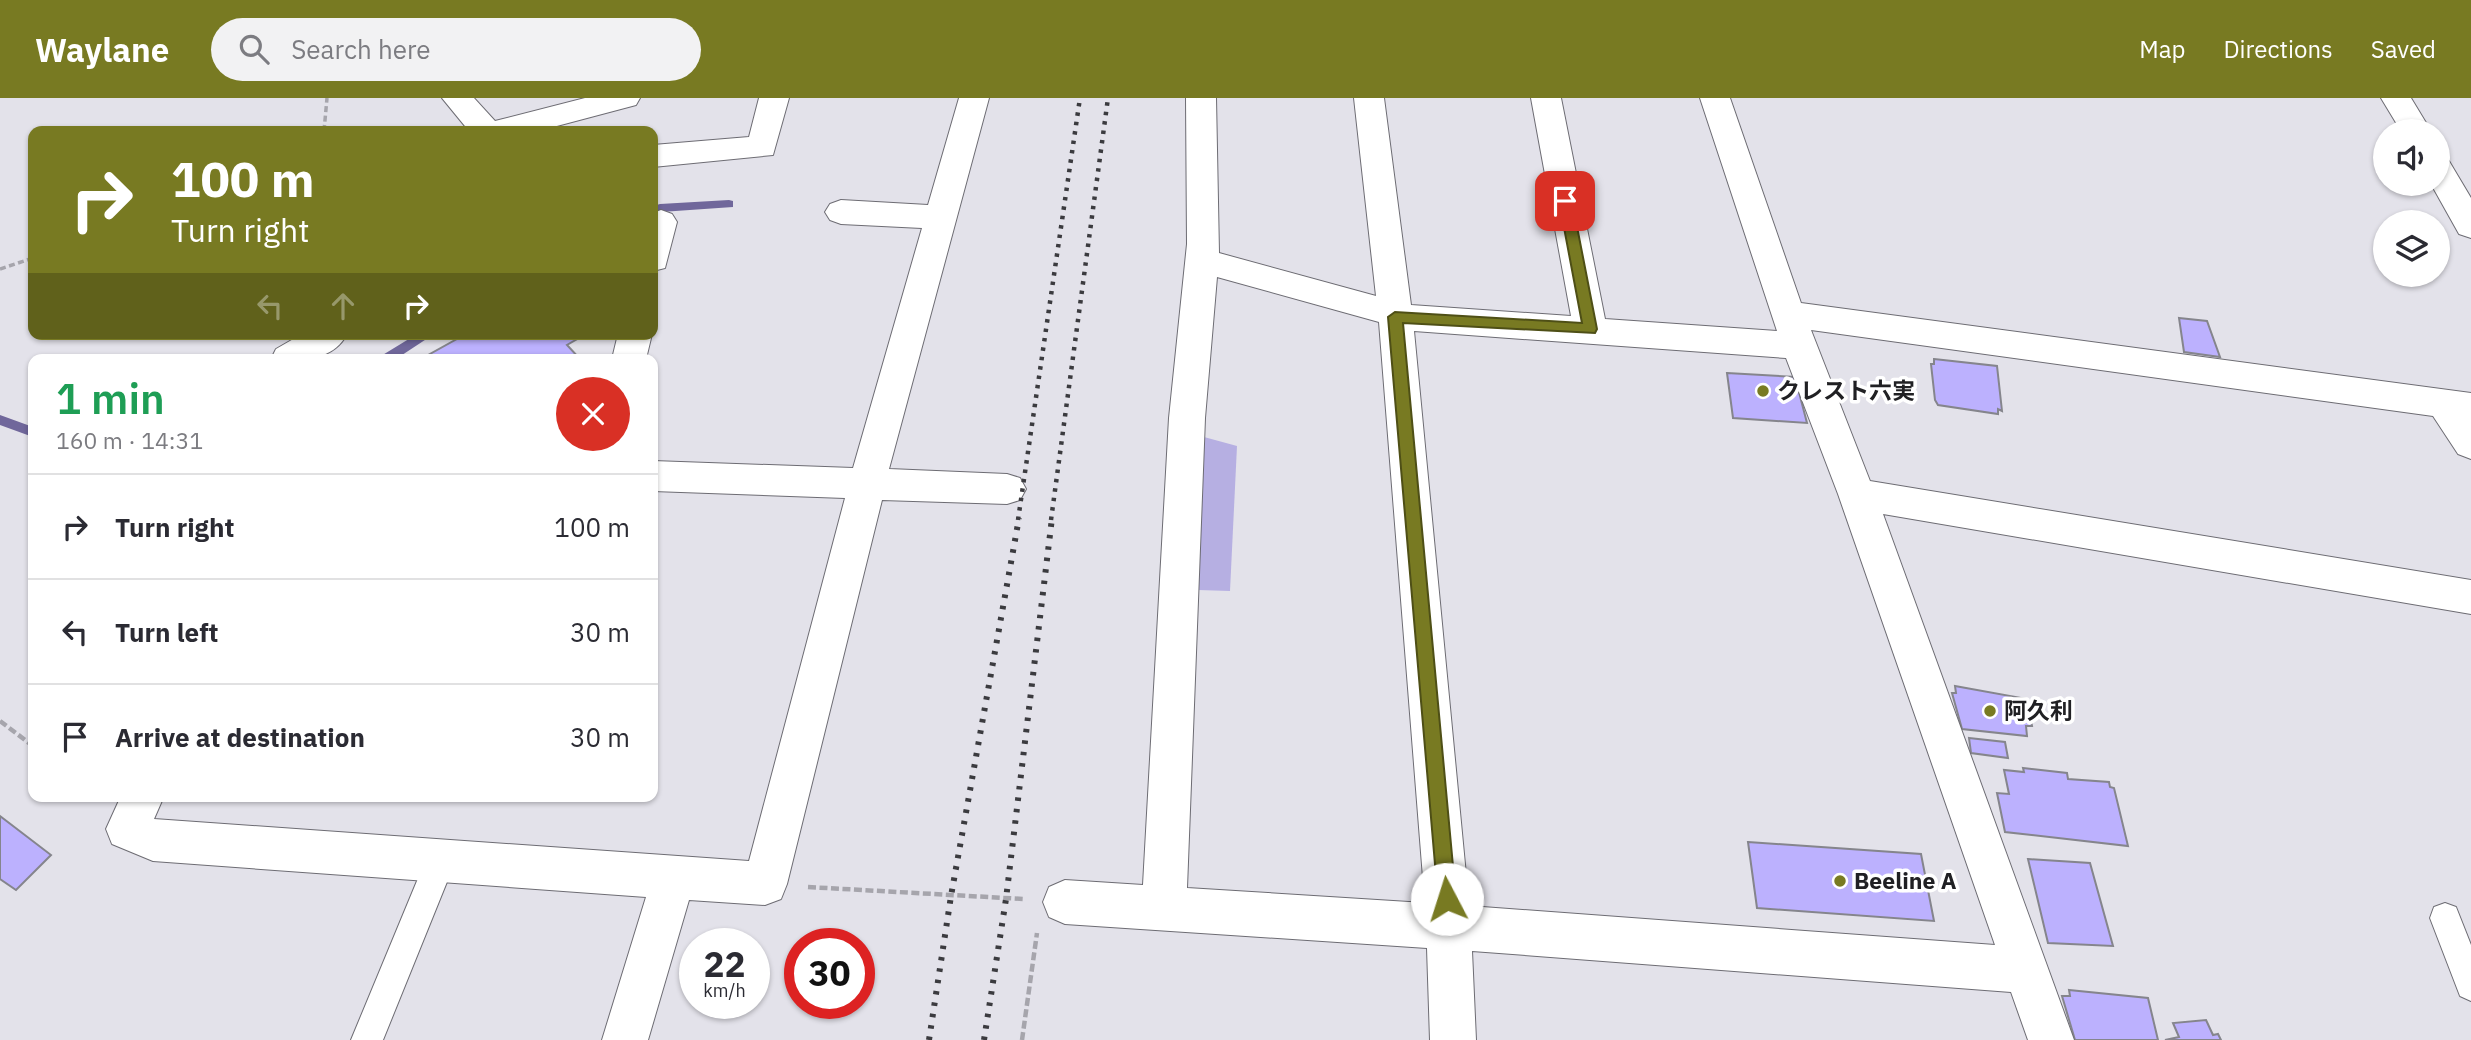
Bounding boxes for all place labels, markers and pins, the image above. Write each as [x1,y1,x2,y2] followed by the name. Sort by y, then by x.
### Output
[1535,171,1595,231] pin
[1777,375,1915,405] place label: クレスト六実
[1755,383,1771,399] marker: クレスト六実
[2004,695,2073,725] place label: 阿久利
[1982,703,1998,719] marker: 阿久利
[1854,865,1957,895] place label: Beeline A
[1832,873,1848,889] marker: Beeline A

